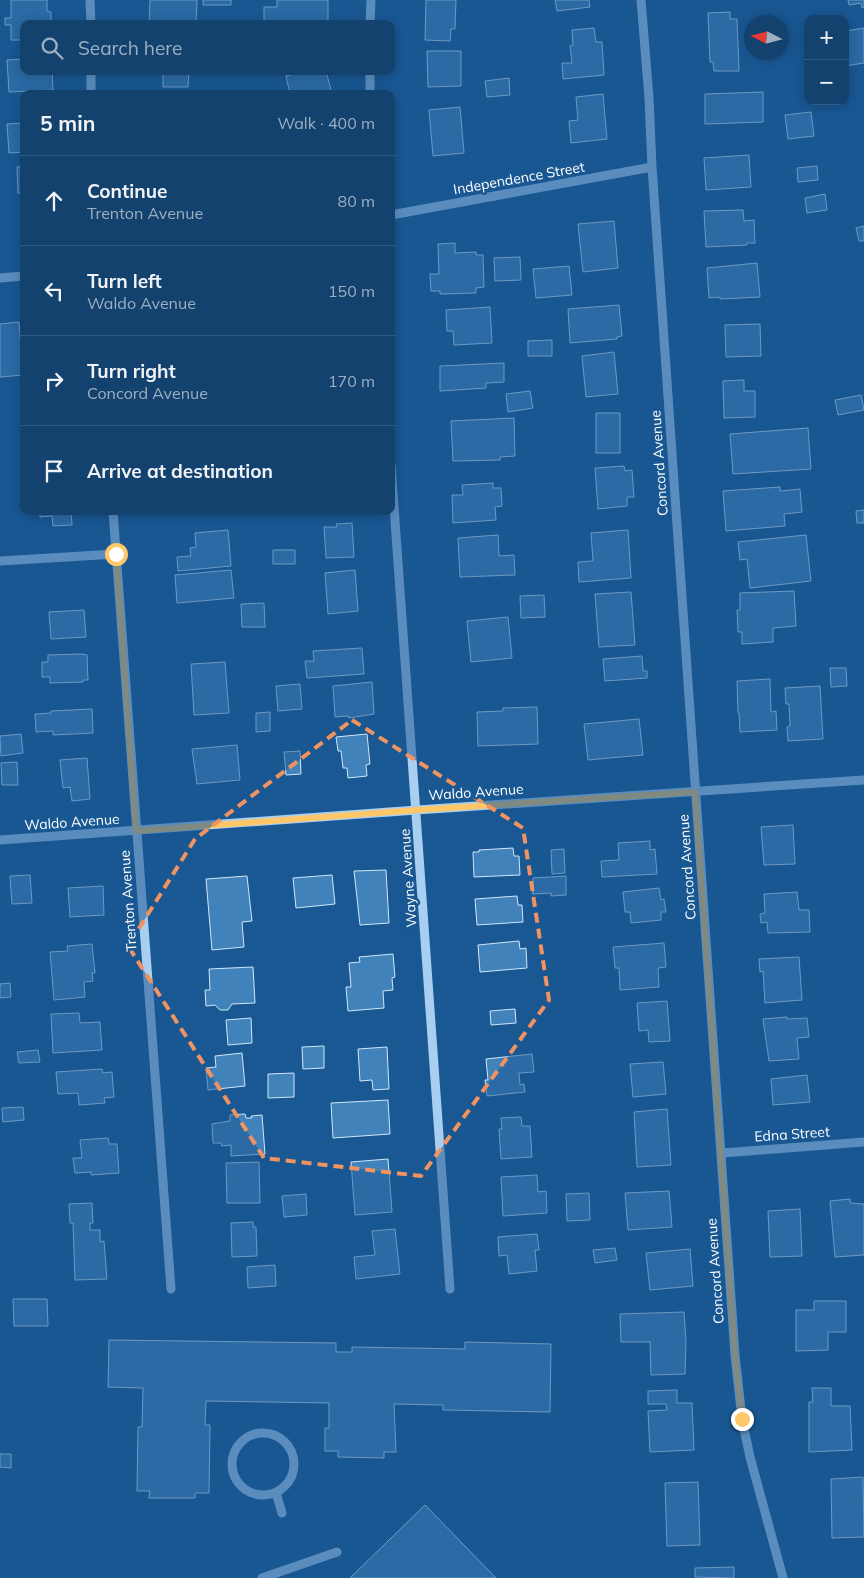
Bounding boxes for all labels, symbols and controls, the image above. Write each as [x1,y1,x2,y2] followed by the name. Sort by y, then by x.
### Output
[744,15,789,60] north arrow
[804,15,849,105] map controls
[804,15,849,60] button: +
[20,20,395,75] search box
[38,34,66,62] icon: search
[78,36,182,60] text: Search here
[804,60,849,105] button: −
[40,110,95,136] text: 5 min
[277,113,375,133] text: Walk · 400 m
[452,158,586,198] street label: Independence Street
[87,179,167,203] text: Continue
[40,187,68,215] icon: ahead
[338,191,375,211] text: 80 m
[87,203,203,223] text: Trenton Avenue
[87,269,162,293] text: Turn left
[40,277,68,305] icon: left
[328,281,375,301] text: 150 m
[87,293,196,313] text: Waldo Avenue
[87,359,176,383] text: Turn right
[40,367,68,395] icon: right
[328,371,375,391] text: 170 m
[87,383,208,403] text: Concord Avenue
[646,410,672,516] street label: Concord Avenue
[40,457,68,485] icon: arrive
[87,459,273,483] text: Arrive at destination
[105,543,128,566] route start
[428,780,524,804] street label: Waldo Avenue
[24,810,120,834] street label: Waldo Avenue
[674,814,700,920] street label: Concord Avenue
[396,828,420,928] street label: Wayne Avenue
[115,850,141,952] street label: Trenton Avenue
[754,1122,830,1146] street label: Edna Street
[702,1218,728,1324] street label: Concord Avenue
[731,1408,754,1431] route end

